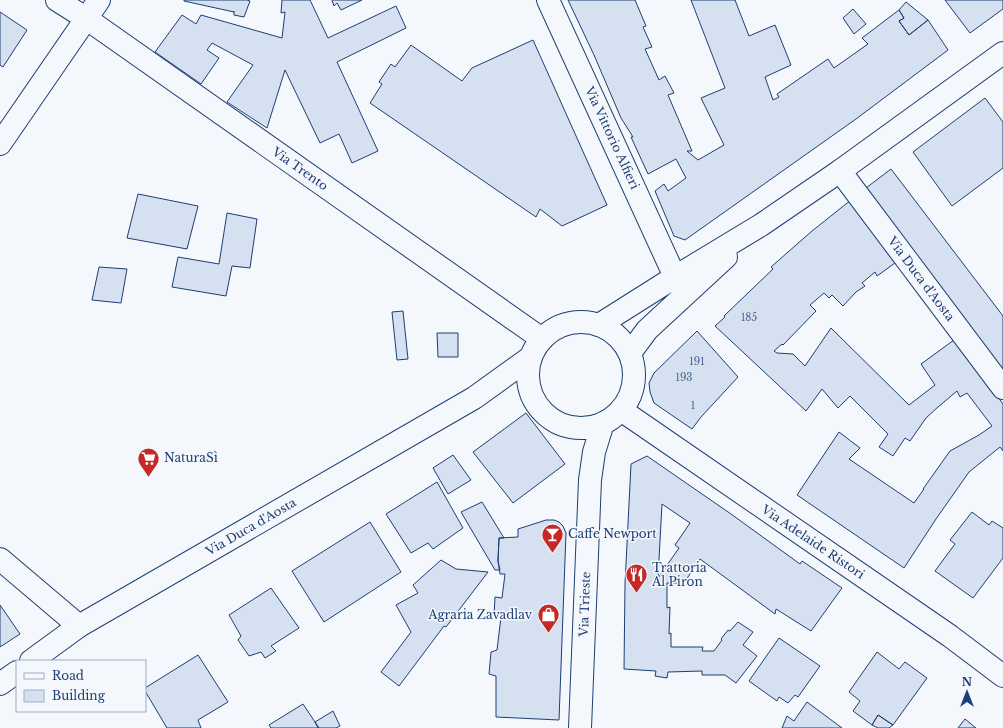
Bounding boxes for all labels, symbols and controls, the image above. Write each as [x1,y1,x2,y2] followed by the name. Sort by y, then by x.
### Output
[582,83,643,191] street label: Via Vittorio Alfieri
[269,143,331,193] street label: Via Trento
[884,233,958,324] street label: Via Duca d'Aosta
[741,311,757,324] house number: 185
[689,355,705,368] house number: 191
[675,371,693,384] house number: 193
[691,399,695,412] house number: 1
[136,445,162,478] supermarket icon: NaturaSì
[164,450,218,465] place label: NaturaSì
[202,494,299,559] street label: Via Duca d'Aosta
[758,501,868,582] street label: Via Adelaide Ristori
[540,521,566,554] bar icon: Caffe Newport
[568,526,657,541] place label: Caffe Newport
[651,560,707,589] place label: Trattoria Al Piron
[623,562,649,595] restaurant icon: Trattoria Al Piron
[576,571,593,638] street label: Via Trieste
[535,602,561,635] shop icon: Agraria Zavadlav
[427,607,533,622] place label: Agraria Zavadlav
[16,660,146,712] legend
[52,668,84,683] text: Road
[947,672,987,712] north arrow
[962,675,973,689] text: N
[52,688,106,703] text: Building

